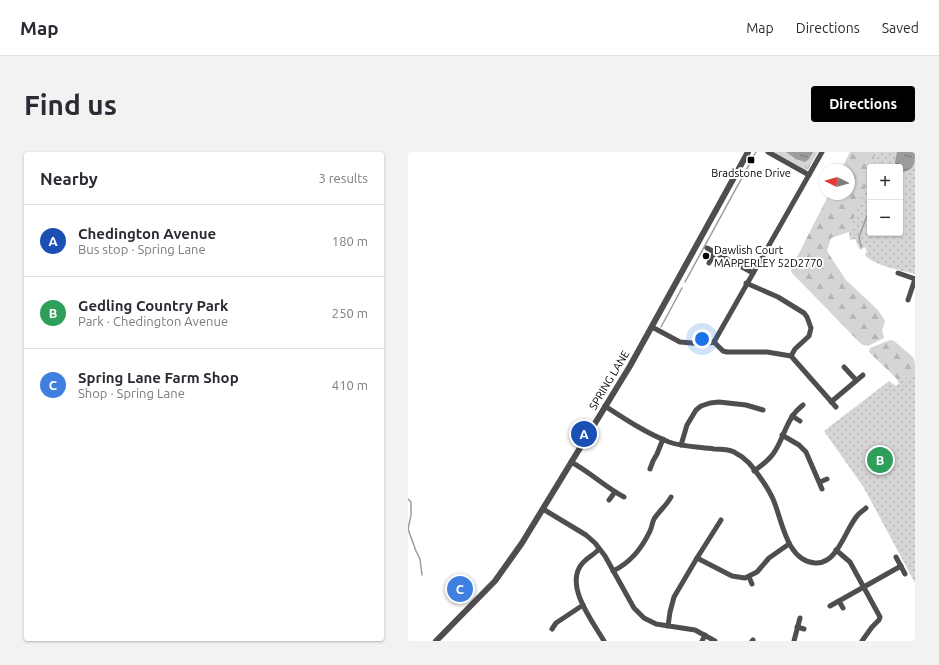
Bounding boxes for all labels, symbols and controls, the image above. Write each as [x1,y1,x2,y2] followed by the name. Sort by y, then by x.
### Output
[20,17,59,39] text: Map
[746,20,774,36] text: Map
[796,20,860,36] text: Directions
[882,20,919,36] text: Saved
[811,86,915,122] button: Directions
[24,89,117,120] text: Find us
[746,155,756,165] marker: Bradstone Drive
[819,164,855,200] north arrow
[867,164,903,236] map controls
[867,164,903,200] button: +
[711,167,791,179] place label: Bradstone Drive
[40,169,98,188] text: Nearby
[318,171,368,185] text: 3 results
[867,200,903,236] button: −
[78,225,216,242] text: Chedington Avenue
[48,234,58,248] text: A
[332,234,368,248] text: 180 m
[78,242,206,256] text: Bus stop · Spring Lane
[714,244,823,269] place label: Dawlish Court MAPPERLEY 52D2770
[701,251,711,261] marker: Dawlish Court MAPPERLEY 52D2770
[78,297,228,314] text: Gedling Country Park
[49,306,57,320] text: B
[332,306,368,320] text: 250 m
[78,314,228,328] text: Park · Chedington Avenue
[692,329,712,349] your location
[587,348,631,412] street label: SPRING LANE
[78,369,239,386] text: Spring Lane Farm Shop
[49,378,57,392] text: C
[332,378,368,392] text: 410 m
[78,386,185,400] text: Shop · Spring Lane
[571,419,597,449] pin: A
[867,445,893,475] pin: B
[447,574,473,604] pin: C

